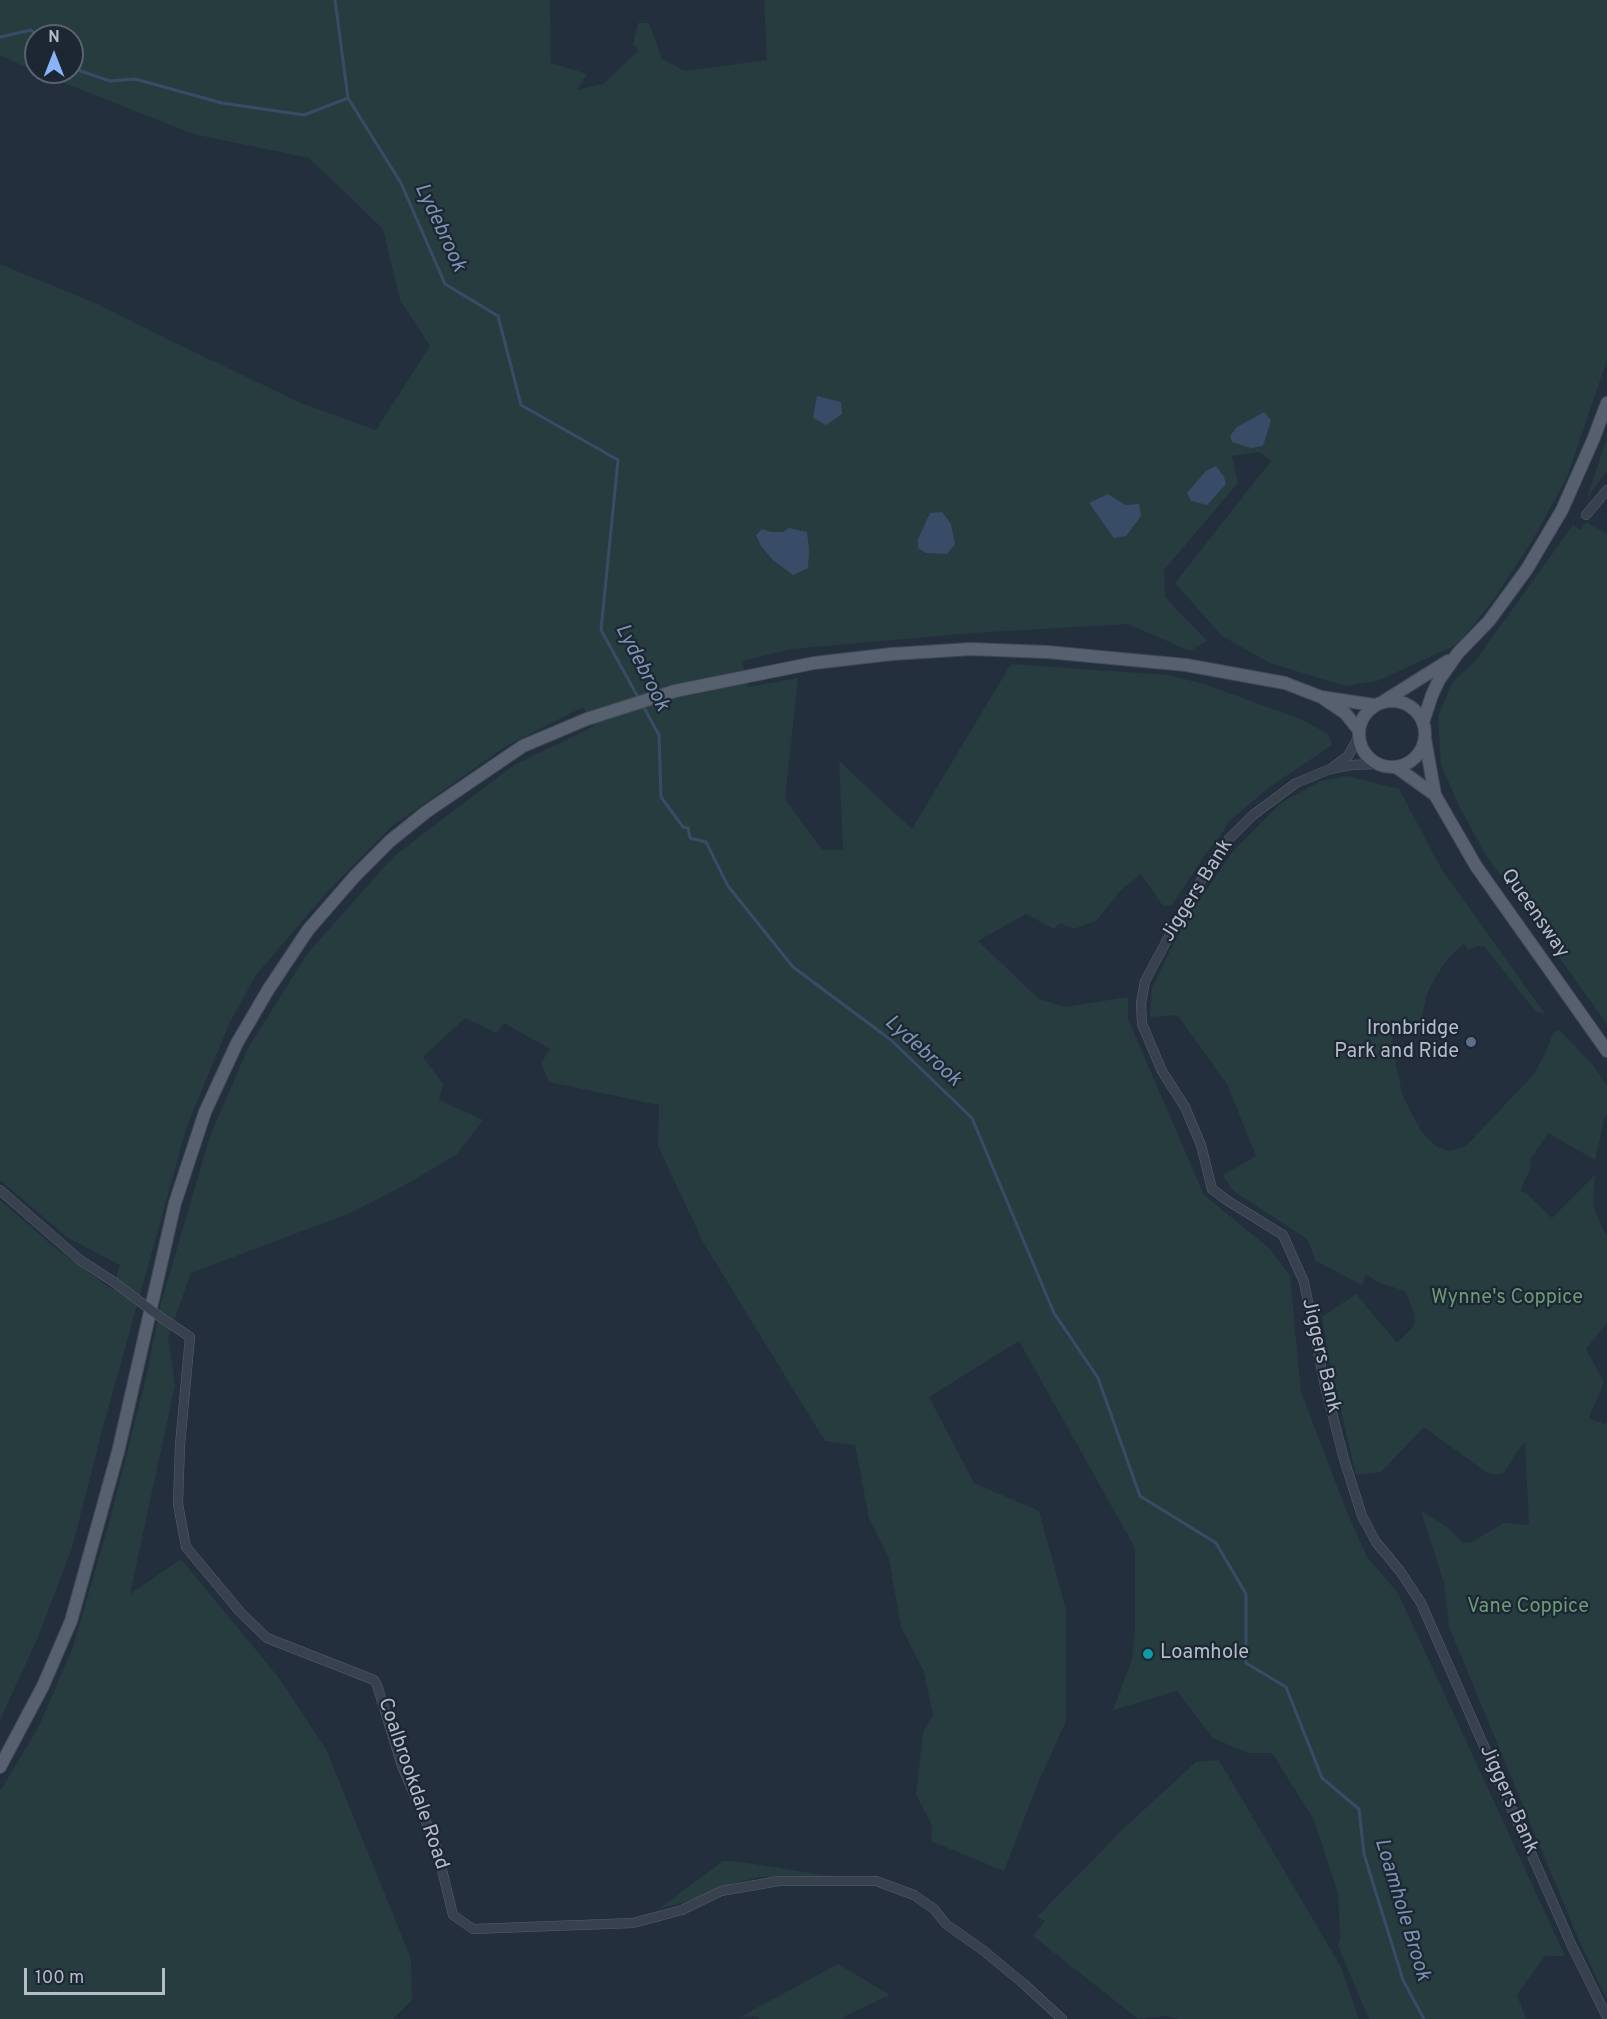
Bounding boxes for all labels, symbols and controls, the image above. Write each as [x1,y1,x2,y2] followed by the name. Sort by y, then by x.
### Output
[24,24,84,84] north arrow
[48,28,60,48] text: N
[408,180,470,276] water label: Lydebrook
[608,620,674,716] water label: Lydebrook
[1157,835,1239,947] street label: Jiggers Bank
[1495,865,1573,963] street label: Queensway
[878,1011,966,1093] water label: Lydebrook
[1334,1018,1459,1065] place label: Ironbridge Park and Ride
[1464,1035,1478,1049] marker: Ironbridge Park and Ride
[1431,1287,1583,1311] park label: Wynne's Coppice
[1295,1296,1345,1416] street label: Jiggers Bank
[1467,1596,1589,1620] park label: Vane Coppice
[1160,1642,1249,1666] place label: Loamhole
[1141,1647,1155,1661] marker: Loamhole
[371,1695,453,1873] street label: Coalbrookdale Road
[1473,1742,1543,1858] street label: Jiggers Bank
[1367,1836,1435,1984] water label: Loamhole Brook
[27,1956,168,1994] scale bar
[35,1967,84,1990] text: 100 m

